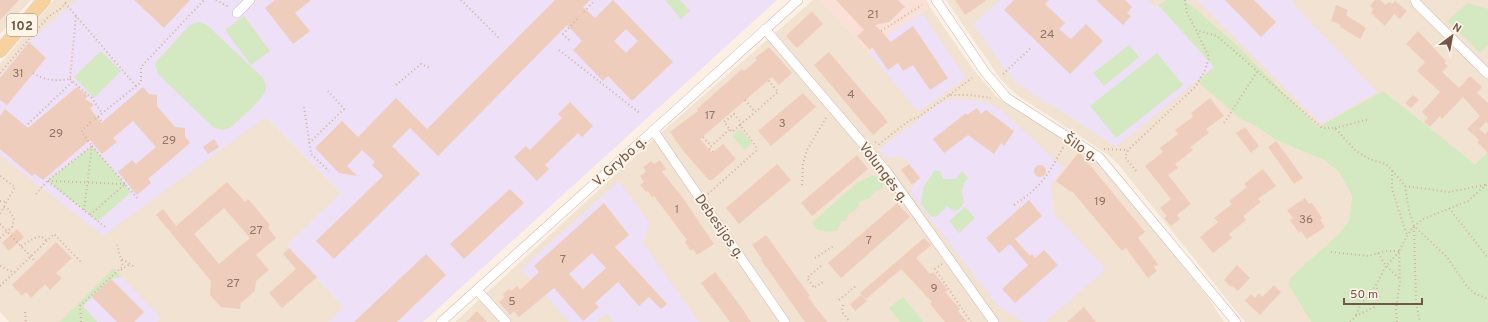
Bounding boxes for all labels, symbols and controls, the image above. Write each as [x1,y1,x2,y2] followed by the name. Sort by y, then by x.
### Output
[867,7,879,23] house number: 21
[7,14,37,36] road number: 102
[1432,16,1472,56] north arrow
[1450,20,1464,36] text: N
[1040,27,1054,43] house number: 24
[12,66,24,82] house number: 31
[847,87,855,103] house number: 4
[705,108,715,124] house number: 17
[778,116,786,132] house number: 3
[49,126,63,142] house number: 29
[1060,130,1101,166] street label: Šilo g.
[162,133,176,149] house number: 29
[589,133,651,191] street label: V. Grybo g.
[854,139,911,207] street label: Volungės g.
[690,191,747,262] street label: Debesijos g.
[1094,194,1106,210] house number: 19
[675,202,679,218] house number: 1
[1299,212,1313,228] house number: 36
[249,223,263,239] house number: 27
[866,233,872,249] house number: 7
[560,252,566,268] house number: 7
[226,276,240,292] house number: 27
[1344,280,1422,306] scale bar
[930,281,938,297] house number: 9
[1350,287,1378,303] text: 50 m
[508,294,516,310] house number: 5

